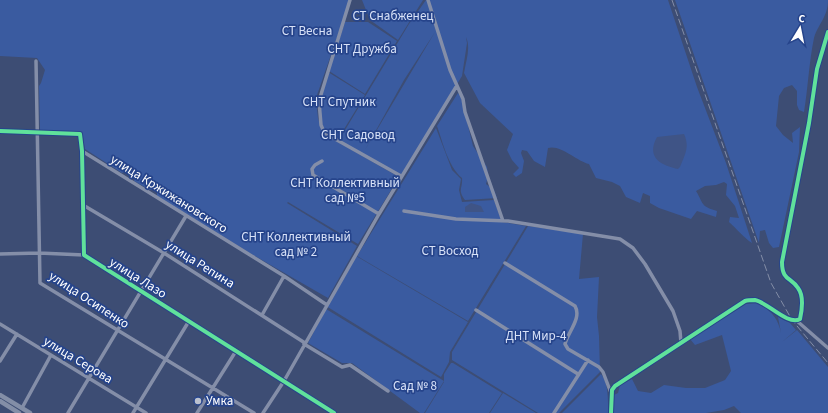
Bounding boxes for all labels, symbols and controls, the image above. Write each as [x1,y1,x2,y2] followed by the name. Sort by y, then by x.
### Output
[352,7,434,25] park label: СТ Снабженец
[780,8,820,48] north arrow
[797,11,807,27] text: С
[282,22,332,40] park label: СТ Весна
[327,40,397,58] park label: СНТ Дружба
[302,93,376,111] park label: СНТ Спутник
[321,126,395,144] park label: СНТ Садовод
[107,151,231,237] street label: улица Кржижановского
[290,174,400,207] park label: СНТ Коллективный сад №5
[241,228,351,261] park label: СНТ Коллективный сад № 2
[162,236,238,292] street label: улица Репина
[421,242,479,260] park label: СТ Восход
[106,253,170,303] street label: улица Лазо
[45,267,133,333] street label: улица Осипенко
[506,327,567,345] park label: ДНТ Мир-4
[40,332,116,388] street label: улица Серова
[393,377,437,395] park label: Сад № 8
[206,392,233,410] place label: Умка
[193,396,203,406] marker: Умка

